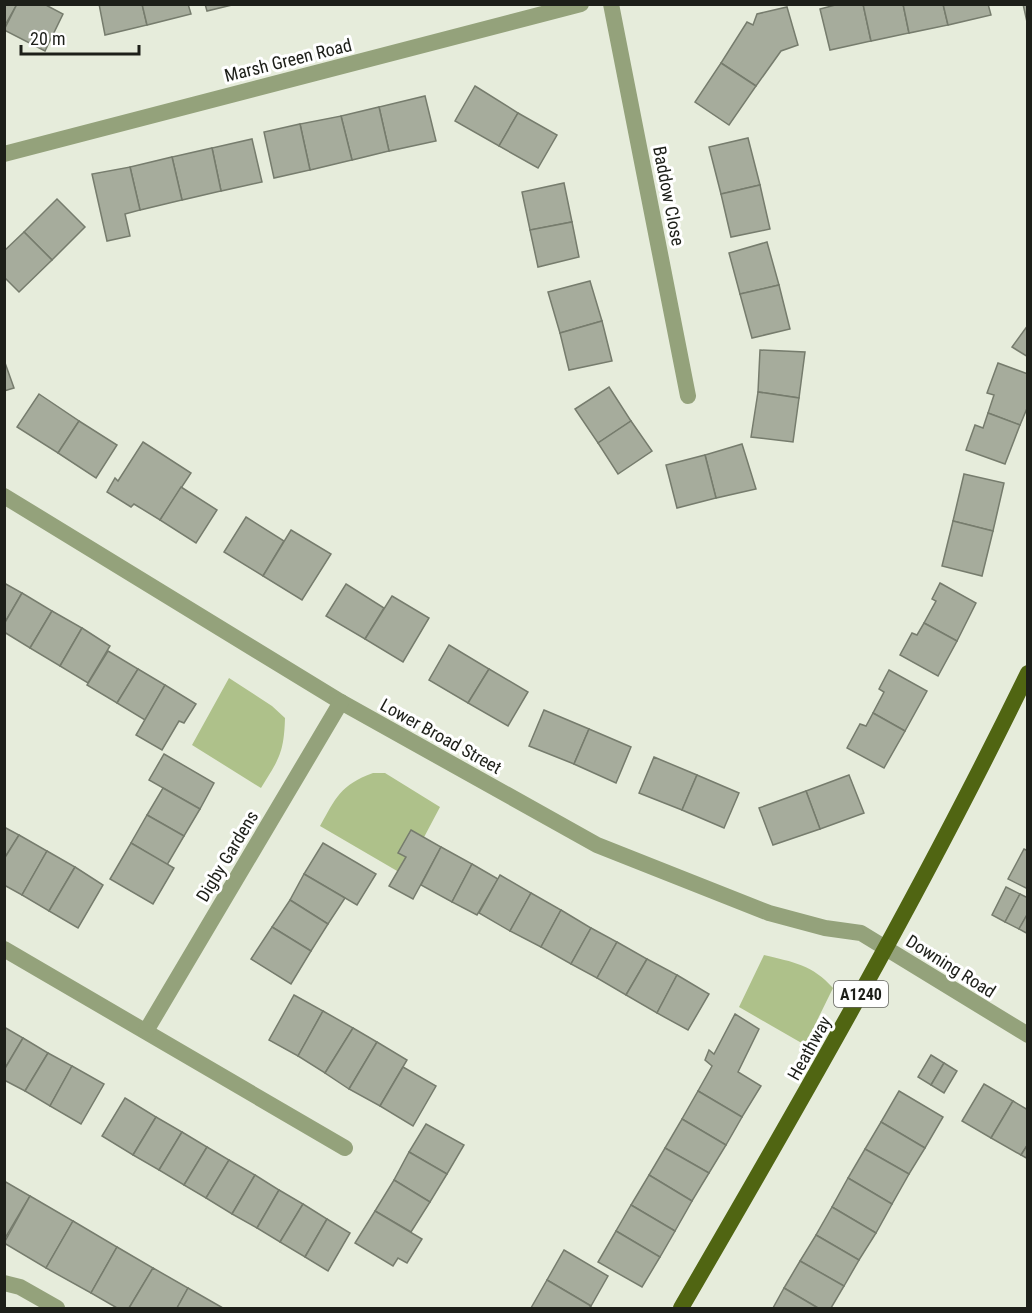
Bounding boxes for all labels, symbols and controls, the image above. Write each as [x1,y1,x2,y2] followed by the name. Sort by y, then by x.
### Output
[21,18,140,56] scale bar
[30,28,65,49] text: 20 m
[222,34,354,86] street label: Marsh Green Road
[649,144,689,248] street label: Baddow Close
[377,694,505,778] street label: Lower Broad Street
[192,807,262,905] street label: Digby Gardens
[902,930,1000,1002] street label: Downing Road
[834,981,888,1007] road number: A1240
[783,1012,835,1084] street label: Heathway

